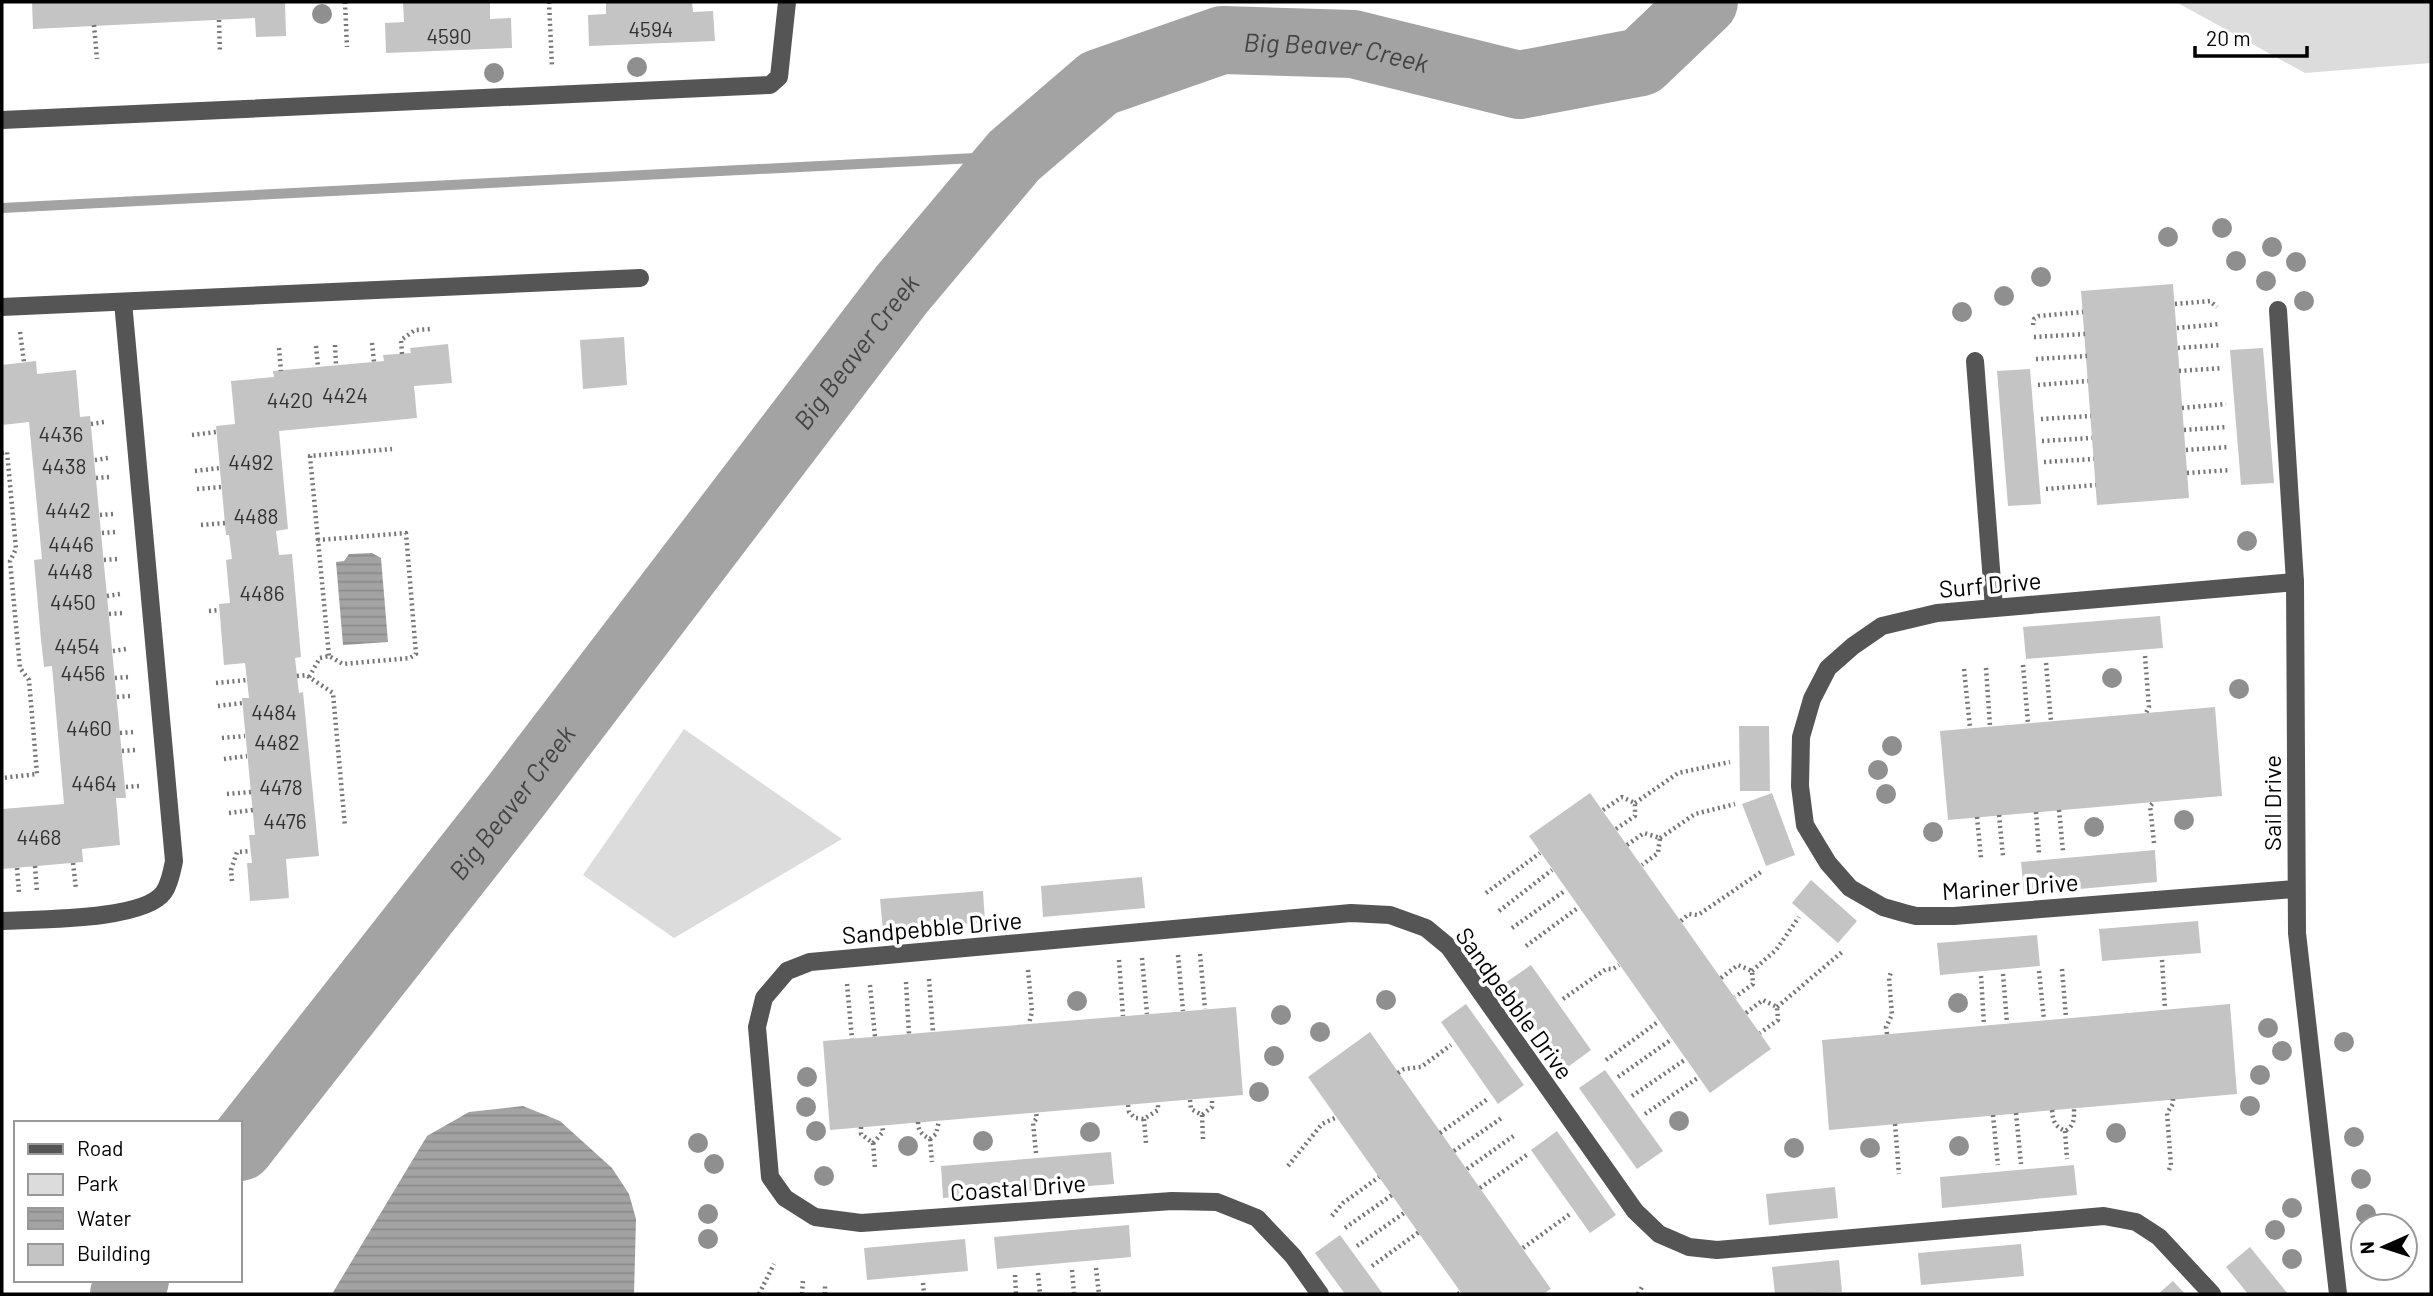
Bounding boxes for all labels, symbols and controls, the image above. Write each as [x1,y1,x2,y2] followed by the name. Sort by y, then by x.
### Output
[2195,14,2307,58] scale bar
[629,16,673,41] house number: 4594
[426,23,472,48] house number: 4590
[1243,25,1432,78] water label: Big Beaver Creek
[2206,25,2251,50] text: 20 m
[786,267,924,435] water label: Big Beaver Creek
[322,382,368,407] house number: 4424
[267,387,313,412] house number: 4420
[39,421,83,446] house number: 4436
[228,449,274,474] house number: 4492
[42,453,86,478] house number: 4438
[45,497,91,522] house number: 4442
[233,503,279,528] house number: 4488
[48,531,94,556] house number: 4446
[47,558,93,583] house number: 4448
[1938,565,2042,603] street label: Surf Drive
[240,580,284,605] house number: 4486
[50,589,96,614] house number: 4450
[54,633,100,658] house number: 4454
[61,660,105,685] house number: 4456
[251,699,297,724] house number: 4484
[66,715,112,740] house number: 4460
[441,718,581,885] water label: Big Beaver Creek
[254,729,300,754] house number: 4482
[2257,755,2286,851] street label: Sail Drive
[71,770,117,795] house number: 4464
[259,774,303,799] house number: 4478
[263,808,307,833] house number: 4476
[17,824,61,849] house number: 4468
[1941,867,2079,905] street label: Mariner Drive
[841,905,1023,949] street label: Sandpebble Drive
[1450,921,1580,1085] street label: Sandpebble Drive
[14,1121,242,1282] legend
[77,1135,123,1160] text: Road
[949,1168,1087,1206] street label: Coastal Drive
[77,1170,118,1195] text: Park
[77,1205,132,1230] text: Water
[2349,1212,2419,1282] north arrow
[77,1240,151,1265] text: Building
[2355,1241,2378,1255] text: N

